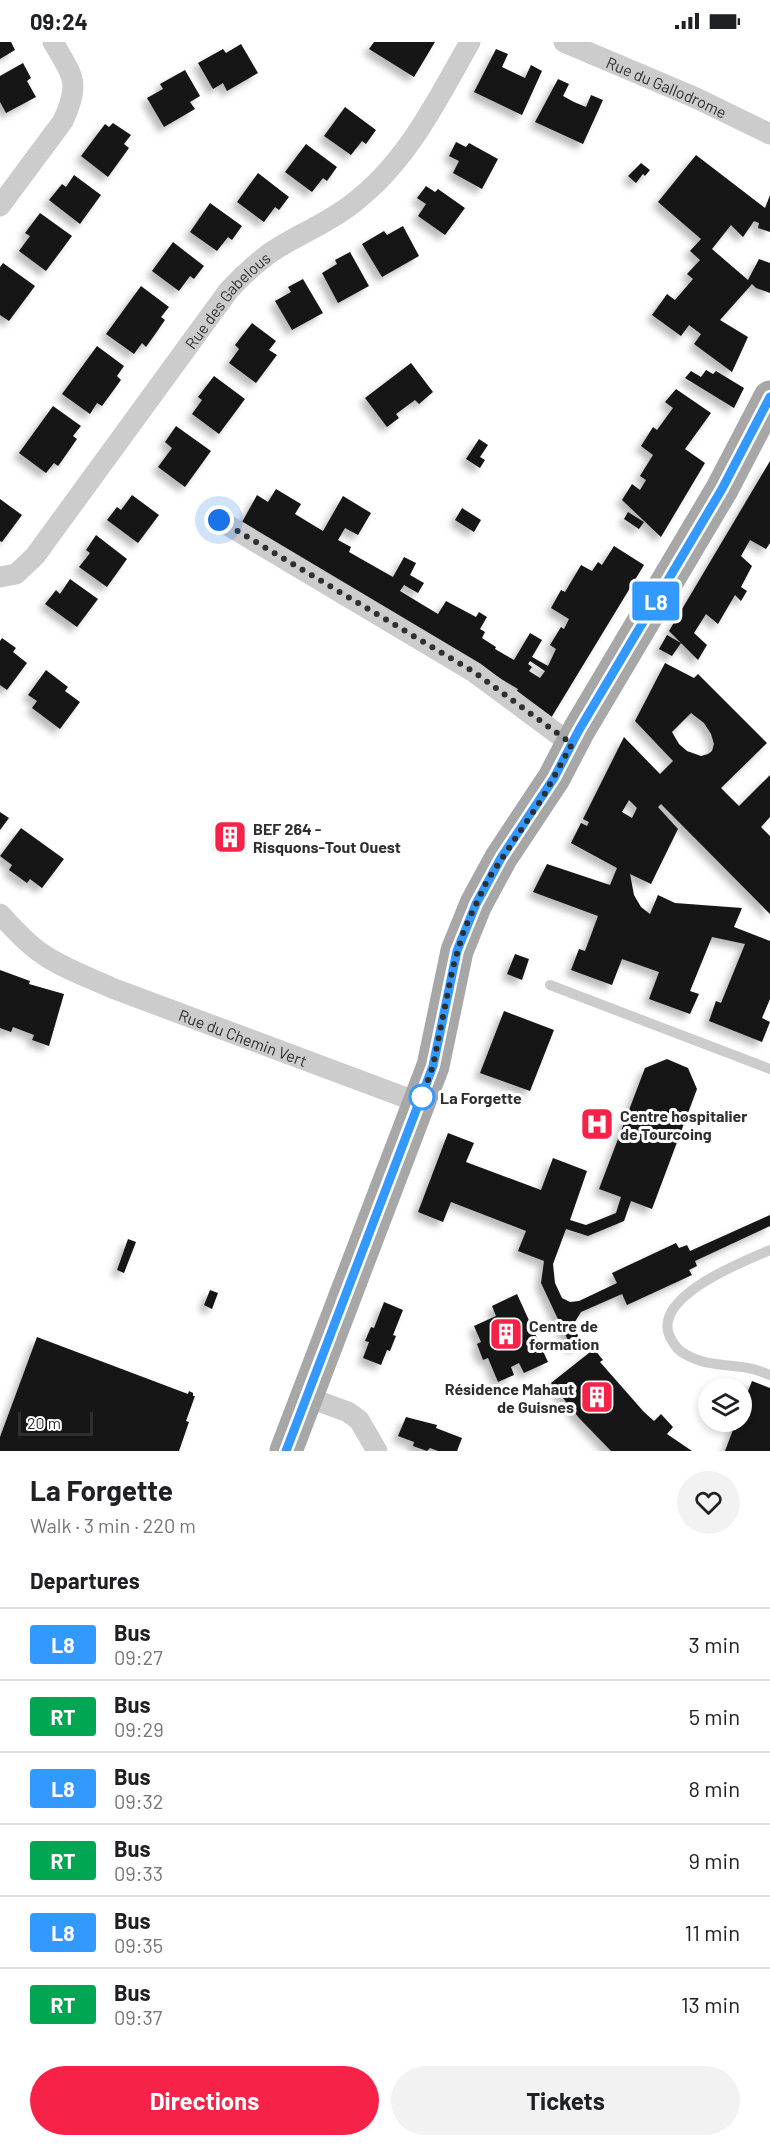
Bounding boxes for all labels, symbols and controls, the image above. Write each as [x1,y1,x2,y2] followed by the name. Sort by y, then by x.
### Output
[30,8,88,34] text: 09:24
[604,52,730,121] street label: Rue du Gallodrome
[180,247,273,352] street label: Rue des Gabelous
[204,505,234,535] your location
[629,582,683,620] line badge: L8
[644,589,668,614] text: L8
[212,819,248,855] building icon: BEF 264 - Risquons-Tout Ouest
[253,819,401,856] place label: BEF 264 - Risquons-Tout Ouest
[176,1004,310,1070] street label: Rue du Chemin Vert
[409,1084,435,1110] marker: La Forgette
[440,1088,522,1107] place label: La Forgette
[579,1106,615,1142] hospital icon: Centre hospitalier de Tourcoing
[620,1106,747,1143] place label: Centre hospitalier de Tourcoing
[488,1316,524,1352] building icon: Centre de formation
[529,1316,599,1353] place label: Centre de formation
[698,1378,752,1432] map controls
[698,1378,752,1432] button: layers
[445,1379,574,1416] place label: Résidence Mahaut de Guisnes
[579,1379,615,1415] building icon: Résidence Mahaut de Guisnes
[18,1409,93,1436] scale bar
[27,1413,61,1432] text: 20 m
[677,1471,740,1534] button: heart
[30,1473,173,1507] text: La Forgette
[30,1513,196,1537] text: Walk · 3 min · 220 m
[30,1567,140,1593] text: Departures
[114,1619,151,1645] text: Bus
[689,1631,740,1657] text: 3 min
[51,1632,75,1657] text: L8
[114,1645,163,1669] text: 09:27
[114,1691,151,1717] text: Bus
[689,1703,740,1729] text: 5 min
[50,1704,76,1729] text: RT
[114,1717,164,1741] text: 09:29
[114,1763,151,1789] text: Bus
[688,1775,740,1801] text: 8 min
[51,1776,75,1801] text: L8
[114,1789,164,1813] text: 09:32
[114,1835,151,1861] text: Bus
[688,1847,740,1873] text: 9 min
[50,1848,76,1873] text: RT
[114,1861,163,1885] text: 09:33
[114,1907,151,1933] text: Bus
[684,1919,740,1945] text: 11 min
[51,1920,75,1945] text: L8
[114,1933,163,1957] text: 09:35
[114,1979,151,2005] text: Bus
[681,1991,740,2017] text: 13 min
[50,1992,76,2017] text: RT
[114,2005,162,2029] text: 09:37
[30,2066,379,2135] button: Directions
[391,2066,740,2135] button: Tickets

